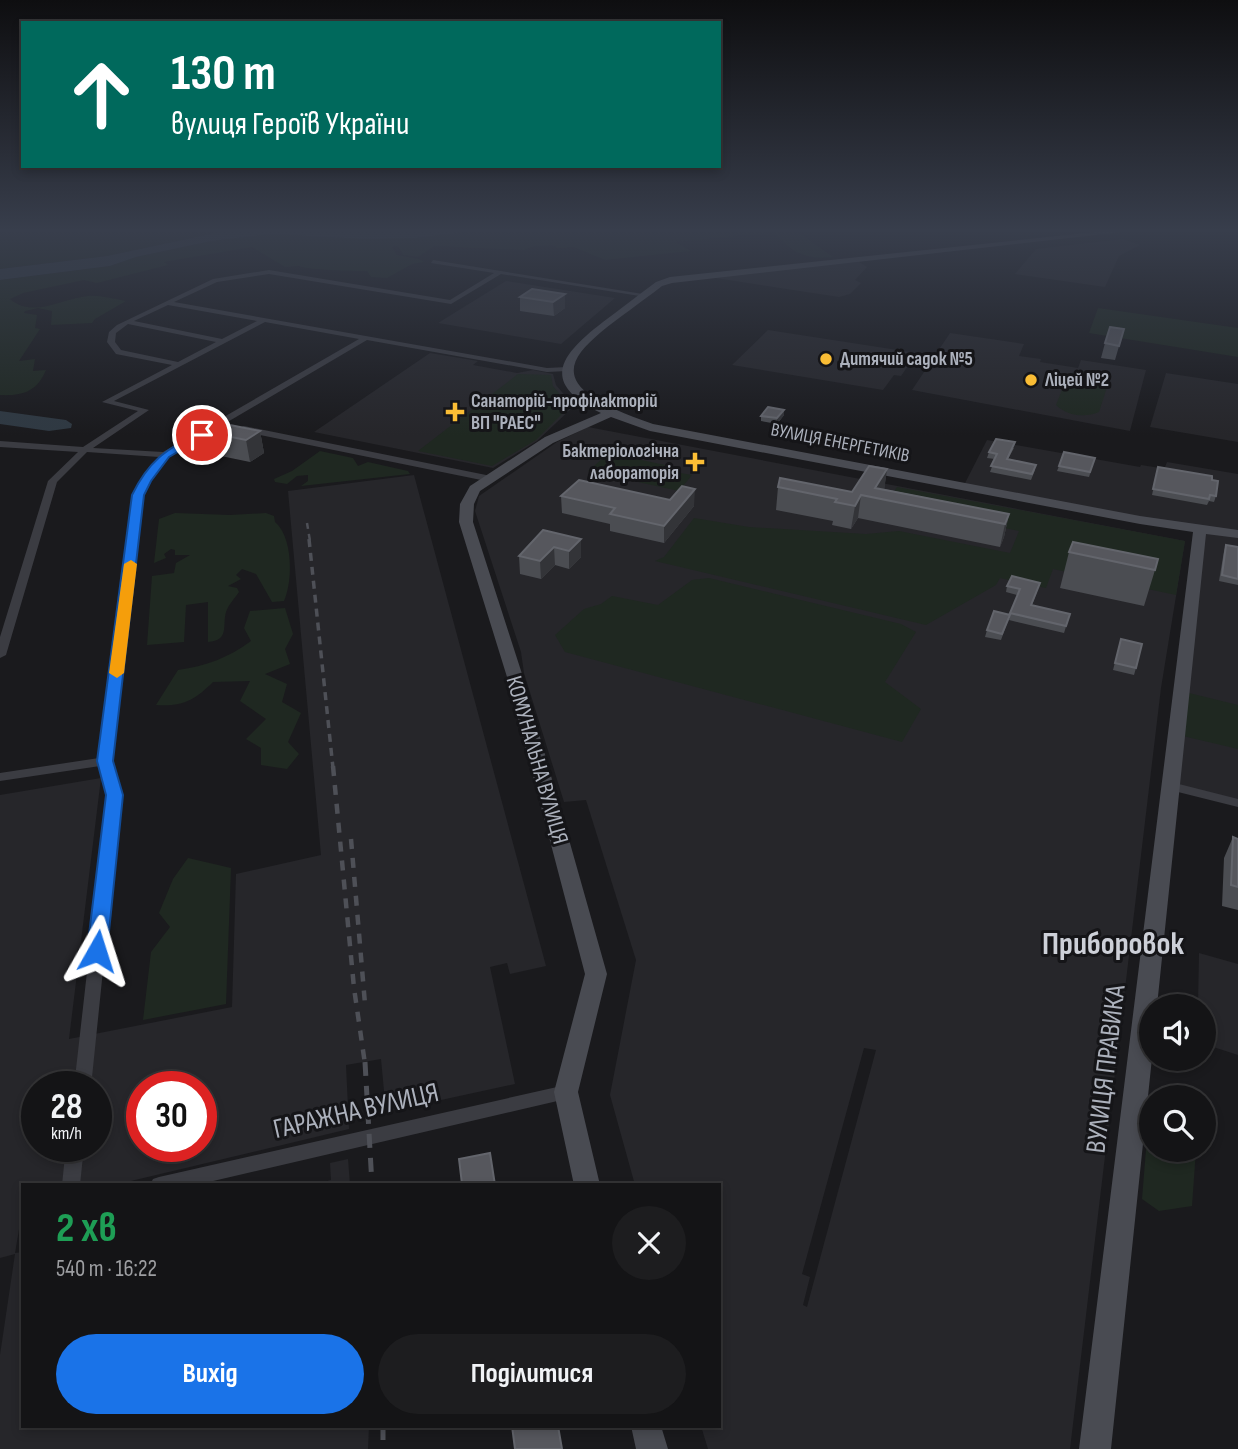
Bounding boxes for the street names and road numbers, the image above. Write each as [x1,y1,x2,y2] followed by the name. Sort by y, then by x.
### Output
[769,418,911,468] street label: ВУЛИЦЯ ЕНЕРГЕТИКІВ
[500,673,574,847] street label: КОМУНАЛЬНА ВУЛИЦЯ
[1079,982,1133,1155] street label: ВУЛИЦЯ ПРАВИКА
[270,1076,442,1146] street label: ГАРАЖНА ВУЛИЦЯ

